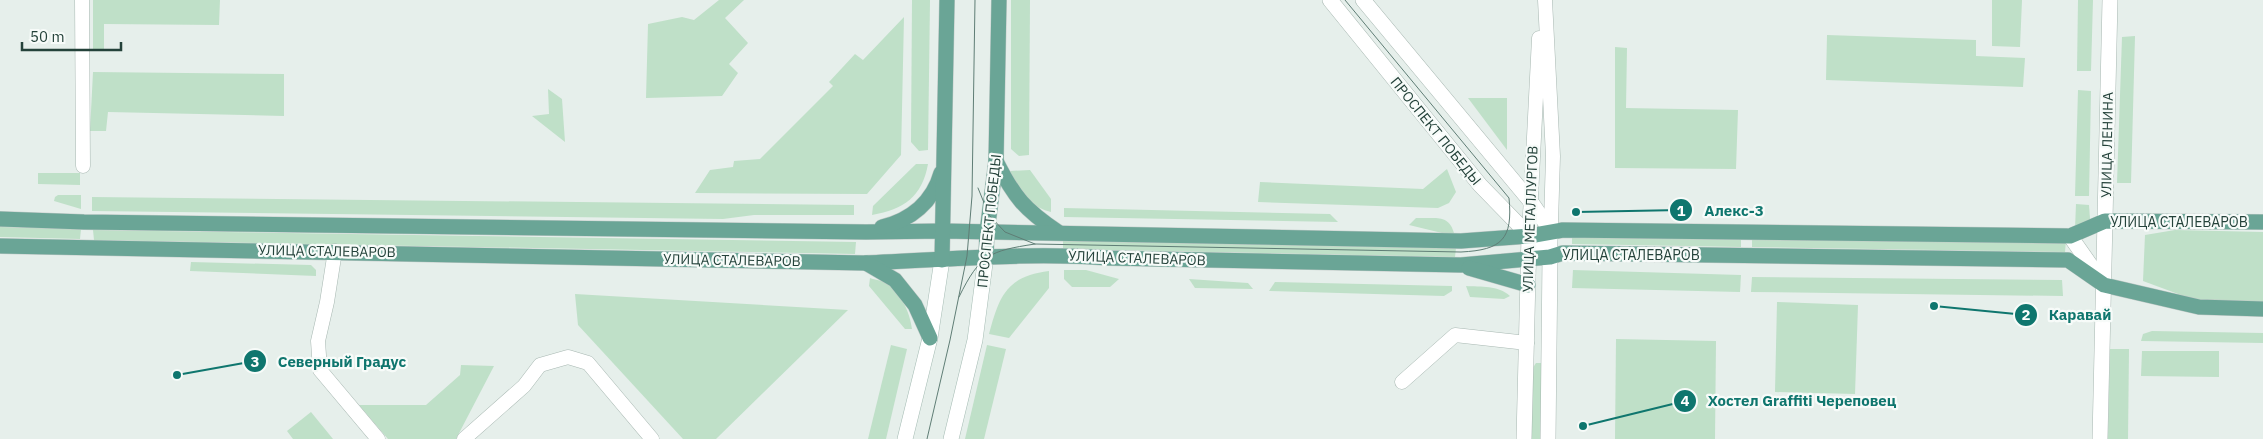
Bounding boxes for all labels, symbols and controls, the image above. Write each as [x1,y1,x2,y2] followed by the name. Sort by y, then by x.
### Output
[22,20,121,52] scale bar
[30,27,65,46] text: 50 m
[1387,73,1485,189] street label: ПРОСПЕКТ ПОБЕДЫ
[2097,92,2117,198] street label: УЛИЦА ЛЕНИНА
[1518,145,1542,293] street label: УЛИЦА МЕТАЛЛУРГОВ
[973,153,1005,289] street label: ПРОСПЕКТ ПОБЕДЫ
[1669,195,1773,225] callout: Алекс-3
[1676,201,1686,220] text: 1
[1704,201,1764,220] text: Алекс-3
[2110,213,2248,231] street label: УЛИЦА СТАЛЕВАРОВ
[258,241,396,261] street label: УЛИЦА СТАЛЕВАРОВ
[1562,246,1700,264] street label: УЛИЦА СТАЛЕВАРОВ
[1068,247,1206,269] street label: УЛИЦА СТАЛЕВАРОВ
[663,250,801,270] street label: УЛИЦА СТАЛЕВАРОВ
[2014,300,2122,330] callout: Каравай
[2021,305,2031,324] text: 2
[2049,305,2111,324] text: Каравай
[243,346,416,376] callout: Северный Градус
[250,352,260,371] text: 3
[278,352,406,371] text: Северный Градус
[1672,386,1906,416] callout: Хостел Graffiti Череповец
[1680,391,1690,410] text: 4
[1708,391,1897,410] text: Хостел Graffiti Череповец

